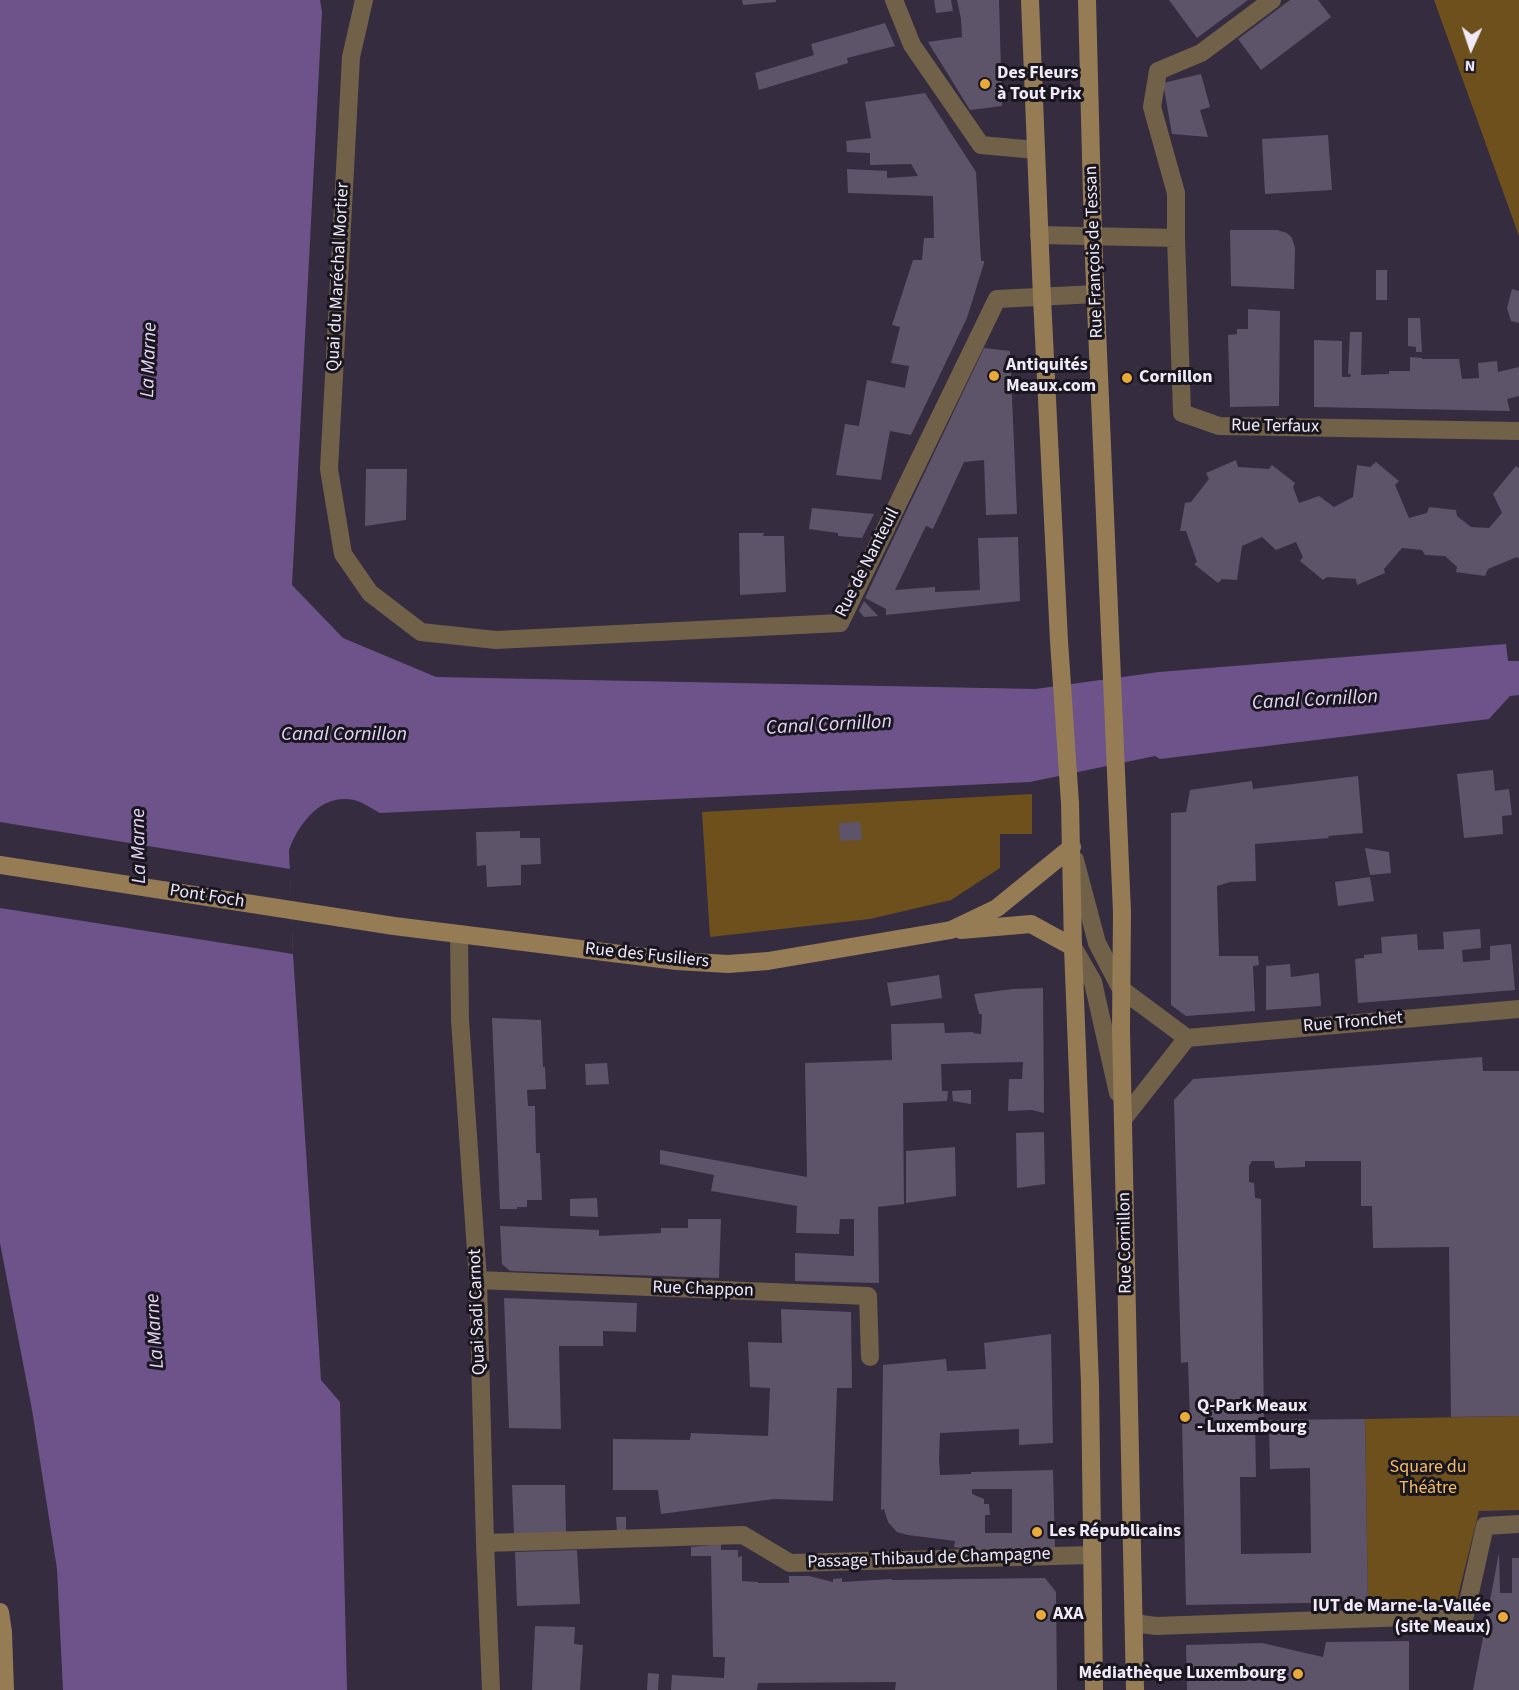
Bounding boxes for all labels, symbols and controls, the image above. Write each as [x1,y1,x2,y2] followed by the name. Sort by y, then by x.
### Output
[1441,18,1501,78] north arrow
[1464,55,1476,77] text: N
[997,63,1082,106] place label: Des Fleurs à Tout Prix
[978,77,992,91] marker: Des Fleurs à Tout Prix
[1081,165,1109,339] street label: Rue François de Tessan
[323,182,355,372] street label: Quai du Maréchal Mortier
[137,322,163,398] water label: La Marne
[1006,355,1096,398] place label: Antiquités Meaux.com
[1139,367,1212,389] place label: Cornillon
[987,369,1001,383] marker: Antiquités Meaux.com
[1120,371,1134,385] marker: Cornillon
[1231,415,1319,439] street label: Rue Terfaux
[831,505,905,621] street label: Rue de Nanteuil
[1251,686,1379,716] water label: Canal Cornillon
[765,711,893,741] water label: Canal Cornillon
[281,724,407,748] water label: Canal Cornillon
[127,808,153,884] water label: La Marne
[168,880,246,914] street label: Pont Foch
[584,939,710,973] street label: Rue des Fusiliers
[1302,1008,1404,1038] street label: Rue Tronchet
[1114,1192,1138,1294] street label: Rue Cornillon
[465,1248,491,1376] street label: Quai Sadi Carnot
[652,1277,754,1303] street label: Rue Chappon
[141,1293,171,1369] water label: La Marne
[1197,1396,1307,1438] place label: Q-Park Meaux - Luxembourg
[1178,1410,1192,1424] marker: Q-Park Meaux - Luxembourg
[1390,1457,1466,1500] park label: Square du Théâtre
[1049,1521,1181,1543] place label: Les Républicains
[1030,1525,1044,1539] marker: Les Républicains
[807,1544,1051,1574] street label: Passage Thibaud de Champagne
[1313,1596,1491,1638] place label: IUT de Marne-la-Vallée (site Meaux)
[1053,1604,1084,1626] place label: AXA
[1034,1608,1048,1622] marker: AXA
[1496,1610,1510,1624] marker: IUT de Marne-la-Vallée (site Meaux)
[1079,1663,1286,1685] place label: Médiathèque Luxembourg
[1291,1667,1305,1681] marker: Médiathèque Luxembourg

